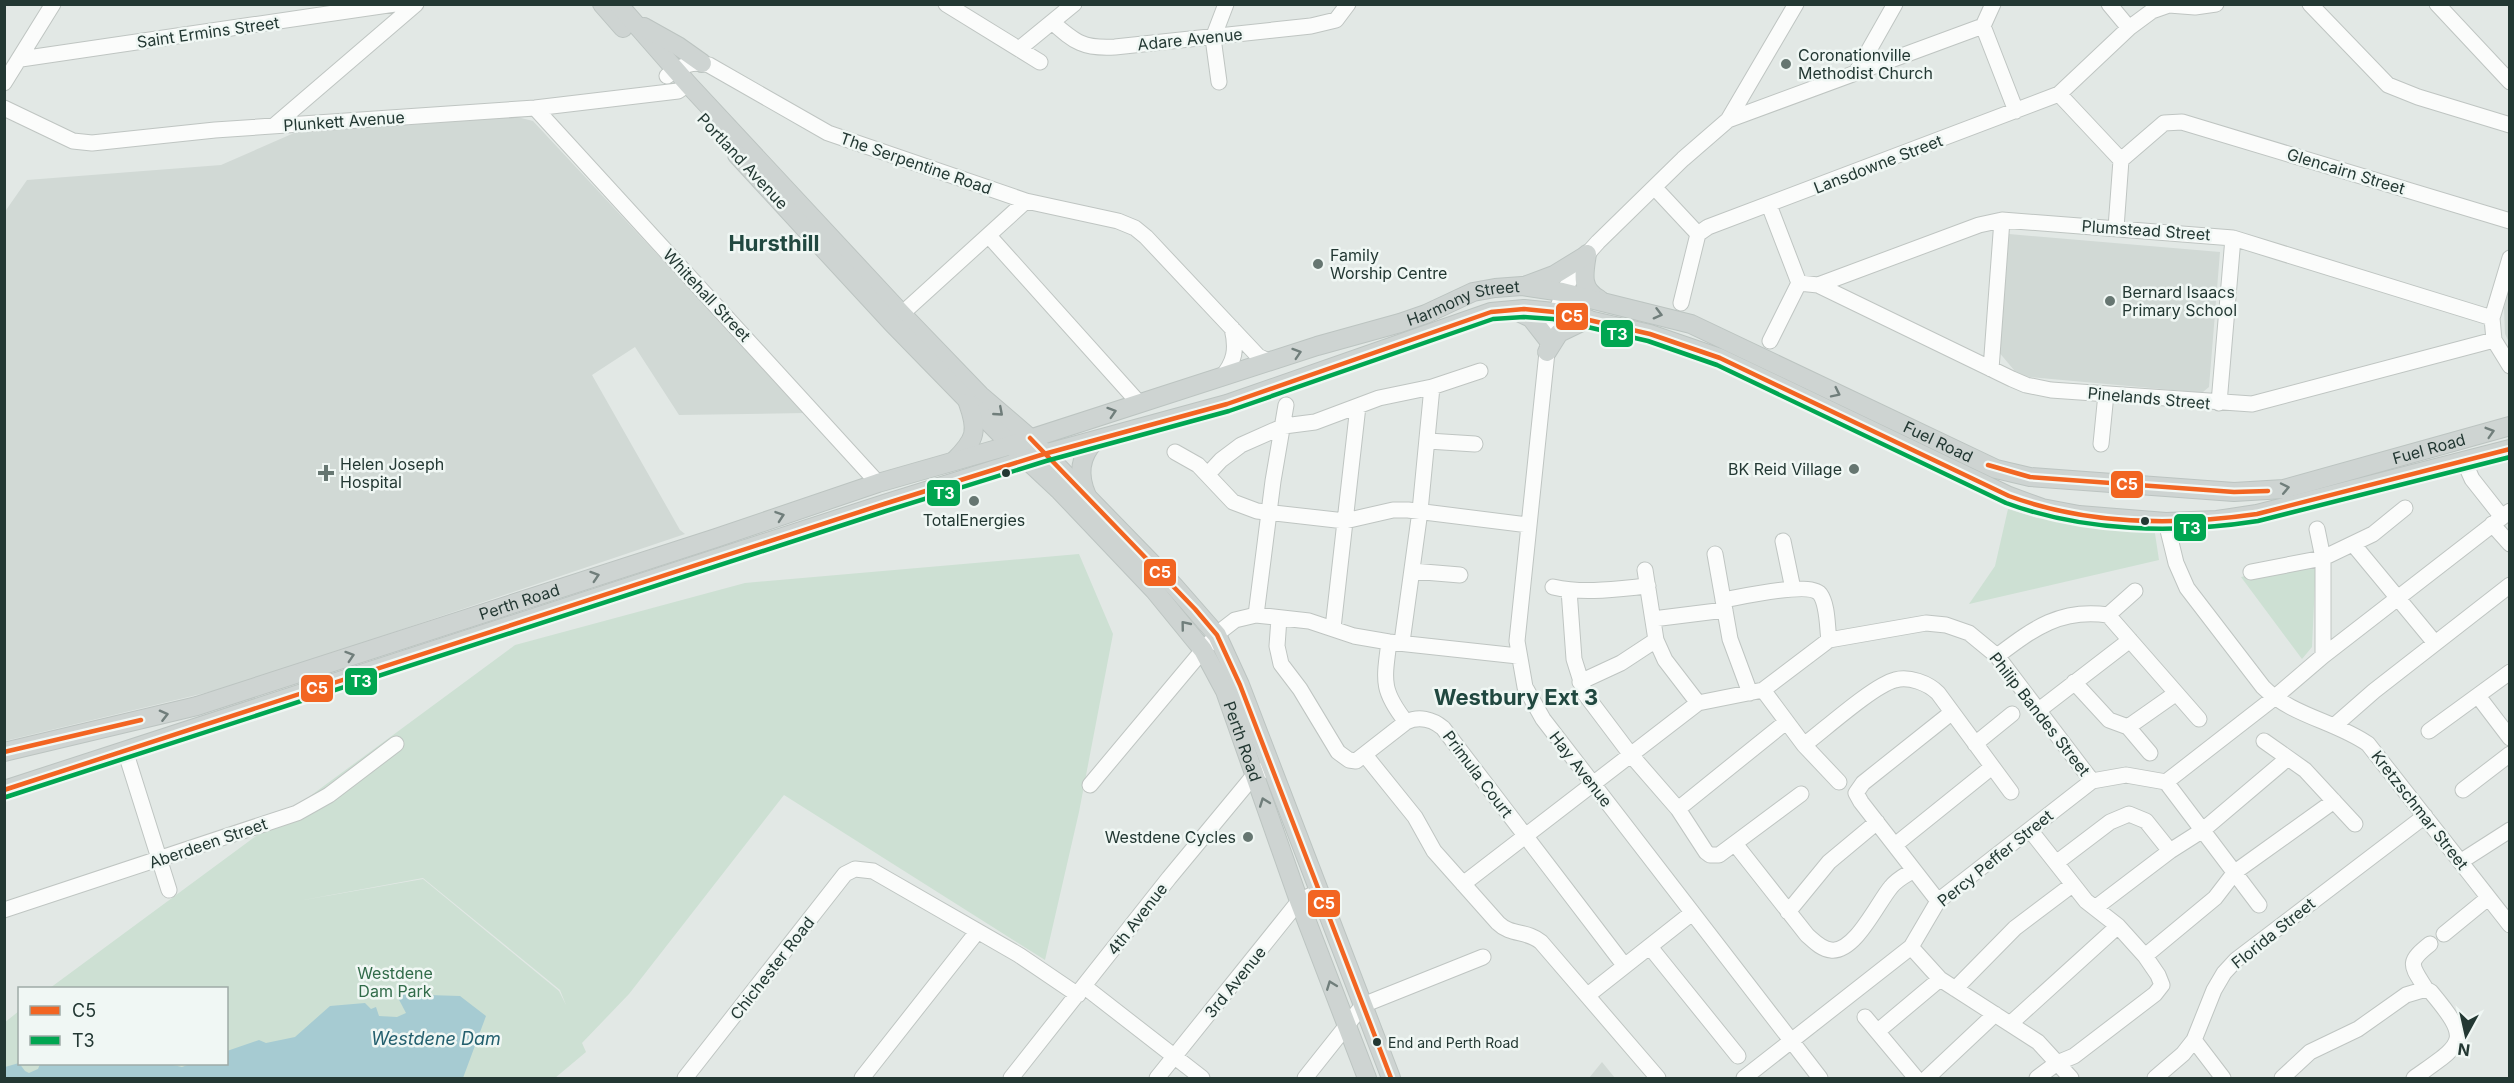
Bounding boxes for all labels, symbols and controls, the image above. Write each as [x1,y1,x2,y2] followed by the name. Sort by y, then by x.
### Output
[135,12,281,52] street label: Saint Ermins Street
[1136,24,1244,54] street label: Adare Avenue
[1798,45,1933,83] place label: Coronationville Methodist Church
[1779,57,1793,71] marker: Coronationville Methodist Church
[283,107,405,135] street label: Plunkett Avenue
[693,109,793,213] street label: Portland Avenue
[838,128,994,198] street label: The Serpentine Road
[1811,130,1945,198] street label: Lansdowne Street
[2285,144,2407,198] street label: Glencairn Street
[2081,216,2211,244] street label: Plumstead Street
[728,230,820,256] district label: Hursthill
[659,245,755,345] street label: Whitehall Street
[1330,245,1447,283] place label: Family Worship Centre
[1311,257,1325,271] marker: Family Worship Centre
[1404,276,1520,330] street label: Harmony Street
[2122,282,2237,320] place label: Bernard Isaacs Primary School
[2103,294,2117,308] marker: Bernard Isaacs Primary School
[1555,302,1589,331] line badge: C5
[1561,306,1583,326] text: C5
[1653,307,1663,320] one-way arrow
[1600,319,1634,348] line badge: T3
[1606,324,1628,344] text: T3
[1291,348,1302,360] one-way arrow
[2087,383,2211,413] street label: Pinelands Street
[1830,385,1841,397] one-way arrow
[992,404,1003,415] one-way arrow
[1106,407,1117,419] one-way arrow
[1900,416,1976,467] street label: Fuel Road
[2484,427,2495,439] one-way arrow
[2390,429,2468,468] street label: Fuel Road
[340,454,444,492] place label: Helen Joseph Hospital
[1728,459,1842,479] place label: BK Reid Village
[1847,462,1861,476] marker: BK Reid Village
[317,464,335,482] marker: Helen Joseph Hospital
[1000,467,1012,479] unlabelled marker
[2110,470,2144,499] line badge: C5
[2116,474,2138,494] text: C5
[926,479,961,507] line badge: T3
[2280,482,2290,495] one-way arrow
[933,483,955,503] text: T3
[967,494,981,508] marker: TotalEnergies
[774,510,785,523] one-way arrow
[923,510,1025,530] place label: TotalEnergies
[2173,513,2207,542] line badge: T3
[2139,515,2151,527] unlabelled marker
[2179,518,2201,538] text: T3
[1143,558,1177,587] line badge: C5
[1149,562,1171,582] text: C5
[589,571,600,583] one-way arrow
[476,579,562,624] street label: Perth Road
[1181,621,1192,632] one-way arrow
[1985,648,2095,780] street label: Philip Bandes Street
[344,651,355,663] one-way arrow
[344,667,378,696] line badge: T3
[350,671,372,691] text: T3
[300,674,334,703] line badge: C5
[306,678,328,698] text: C5
[1434,684,1598,710] district label: Westbury Ext 3
[1219,699,1266,784] street label: Perth Road
[158,710,168,722] one-way arrow
[1439,727,1517,821] street label: Primula Court
[1545,727,1617,811] street label: Hay Avenue
[2367,746,2473,874] street label: Kretzschmar Street
[1258,797,1271,808] one-way arrow
[1933,805,2057,911] street label: Percy Peffer Street
[146,813,270,873] street label: Aberdeen Street
[1105,827,1236,847] place label: Westdene Cycles
[1241,830,1255,844] marker: Westdene Cycles
[1103,879,1171,959] street label: 4th Avenue
[1307,889,1341,918] line badge: C5
[1313,893,1335,913] text: C5
[2227,893,2319,973] street label: Florida Street
[726,913,818,1023] street label: Chichester Road
[1200,942,1270,1022] street label: 3rd Avenue
[357,963,433,1001] park label: Westdene Dam Park
[1326,980,1338,991] one-way arrow
[18,987,228,1065] legend
[72,1000,96,1021] text: C5
[2436,1005,2496,1065] north arrow
[371,1028,501,1049] water label: Westdene Dam
[72,1030,95,1051] text: T3
[1388,1034,1519,1051] place label: End and Perth Road
[1371,1036,1383,1048] marker: End and Perth Road
[2456,1039,2471,1061] text: N

